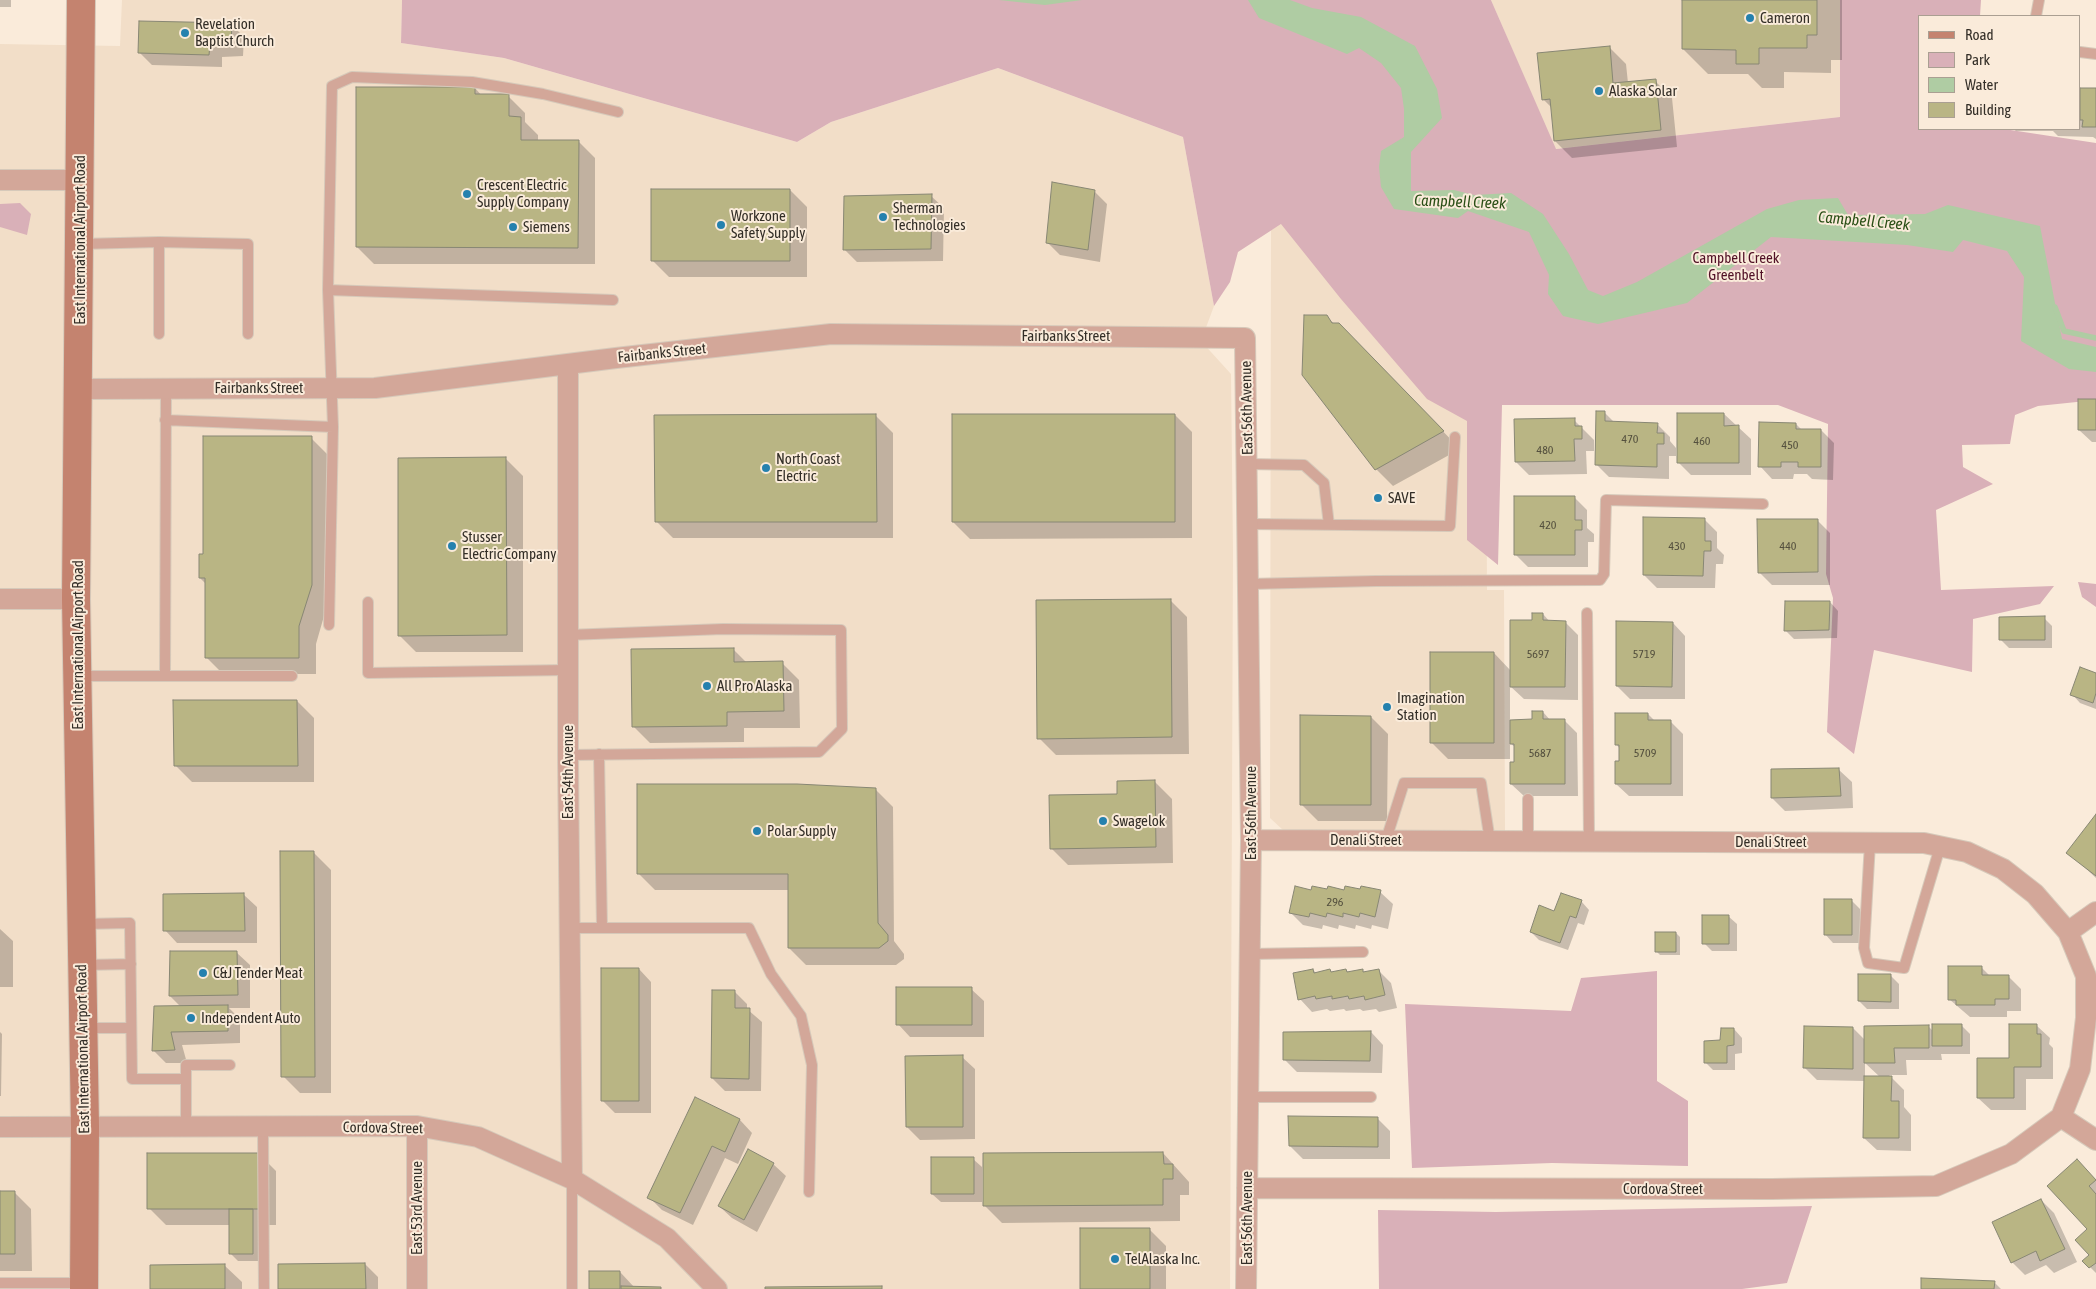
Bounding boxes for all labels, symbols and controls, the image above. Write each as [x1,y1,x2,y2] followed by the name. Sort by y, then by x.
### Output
[1760,9,1810,27] place label: Cameron
[1744,12,1756,24] marker: Cameron
[195,15,274,50] place label: Revelation Baptist Church
[1918,15,2081,130] legend
[1965,26,1994,43] text: Road
[179,27,191,39] marker: Revelation Baptist Church
[1965,51,1990,68] text: Park
[1965,76,1998,93] text: Water
[1609,82,1677,100] place label: Alaska Solar
[1593,85,1605,97] marker: Alaska Solar
[1965,101,2011,118] text: Building
[71,155,89,325] street label: East International Airport Road
[477,176,569,211] place label: Crescent Electric Supply Company
[461,188,473,200] marker: Crescent Electric Supply Company
[1414,191,1506,213] water label: Campbell Creek
[893,199,965,234] place label: Sherman Technologies
[731,207,806,242] place label: Workzone Safety Supply
[1817,207,1911,235] water label: Campbell Creek
[877,211,889,223] marker: Sherman Technologies
[523,218,570,236] place label: Siemens
[715,219,727,231] marker: Workzone Safety Supply
[507,221,519,233] marker: Siemens
[1693,249,1779,284] park label: Campbell Creek Greenbelt
[1022,327,1110,345] street label: Fairbanks Street
[617,339,707,367] street label: Fairbanks Street
[1237,361,1257,455] street label: East 56th Avenue
[215,379,303,397] street label: Fairbanks Street
[1622,432,1638,446] house number: 470
[1694,434,1710,448] house number: 460
[1782,438,1798,452] house number: 450
[1537,443,1553,457] house number: 480
[776,450,840,485] place label: North Coast Electric
[760,462,772,474] marker: North Coast Electric
[1388,489,1415,507] place label: SAVE
[1372,492,1384,504] marker: SAVE
[1540,518,1556,532] house number: 420
[462,528,556,563] place label: Stusser Electric Company
[1669,539,1685,553] house number: 430
[1780,539,1796,553] house number: 440
[446,540,458,552] marker: Stusser Electric Company
[69,560,87,730] street label: East International Airport Road
[1527,647,1549,661] house number: 5697
[1633,647,1655,661] house number: 5719
[717,677,792,695] place label: All Pro Alaska
[701,680,713,692] marker: All Pro Alaska
[1397,689,1465,724] place label: Imagination Station
[1381,701,1393,713] marker: Imagination Station
[559,725,577,819] street label: East 54th Avenue
[1529,746,1551,760] house number: 5687
[1634,746,1656,760] house number: 5709
[1242,766,1260,860] street label: East 56th Avenue
[1113,812,1165,830] place label: Swagelok
[1097,815,1109,827] marker: Swagelok
[767,822,836,840] place label: Polar Supply
[751,825,763,837] marker: Polar Supply
[1330,831,1402,849] street label: Denali Street
[1735,833,1807,851] street label: Denali Street
[1327,895,1343,909] house number: 296
[73,964,93,1134] street label: East International Airport Road
[213,964,303,982] place label: C&J Tender Meat
[197,967,209,979] marker: C&J Tender Meat
[201,1009,301,1027] place label: Independent Auto
[185,1012,197,1024] marker: Independent Auto
[343,1118,423,1138] street label: Cordova Street
[408,1161,426,1255] street label: East 53rd Avenue
[1238,1171,1256,1265] street label: East 56th Avenue
[1623,1180,1703,1198] street label: Cordova Street
[1125,1250,1200,1268] place label: TelAlaska Inc.
[1109,1253,1121,1265] marker: TelAlaska Inc.

